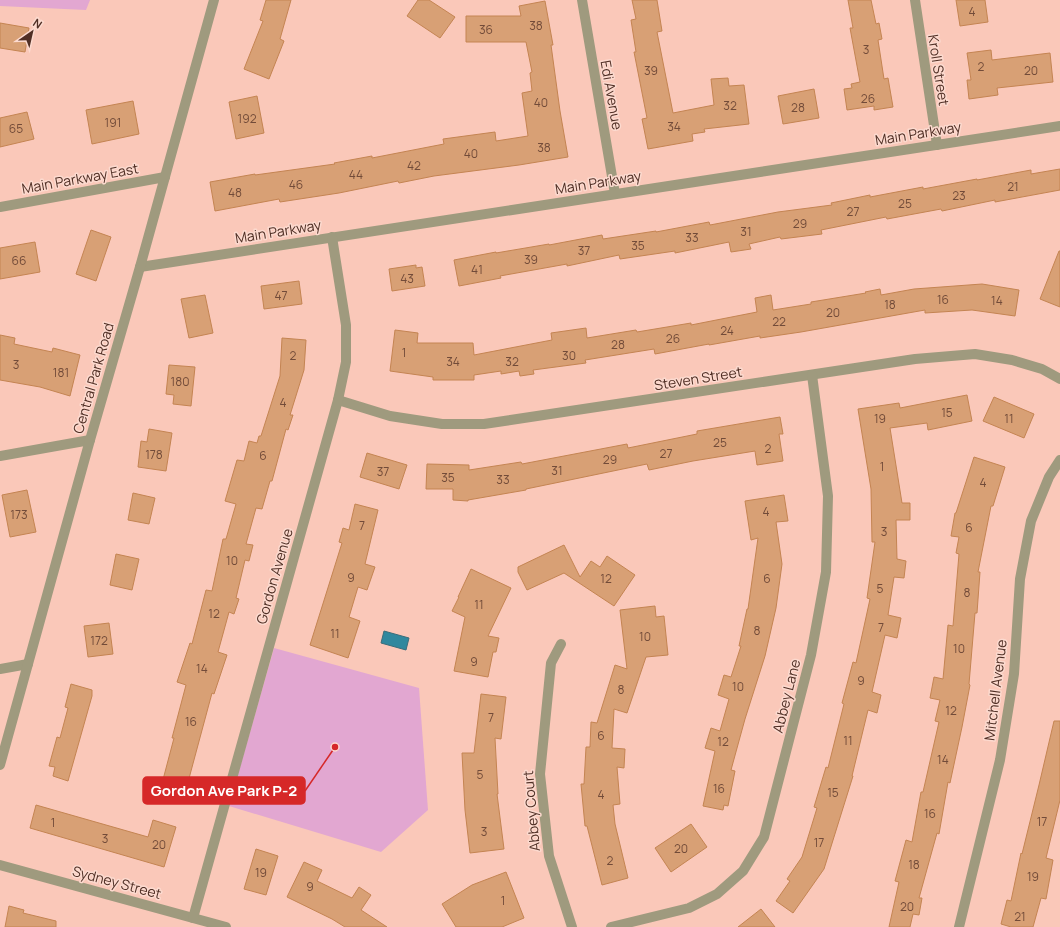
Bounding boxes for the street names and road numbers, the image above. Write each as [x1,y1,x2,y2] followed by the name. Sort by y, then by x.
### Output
[924,33,954,107] street label: Kroll Street
[597,59,627,131] street label: Edi Avenue
[874,117,963,149] street label: Main Parkway
[20,158,140,198] street label: Main Parkway East
[554,166,643,198] street label: Main Parkway
[234,215,323,247] street label: Main Parkway
[68,320,118,436] street label: Central Park Road
[653,362,744,394] street label: Steven Street
[251,526,297,626] street label: Gordon Avenue
[979,638,1011,742] street label: Mitchell Avenue
[768,657,804,735] street label: Abbey Lane
[518,769,544,852] street label: Abbey Court
[70,861,164,903] street label: Sydney Street

